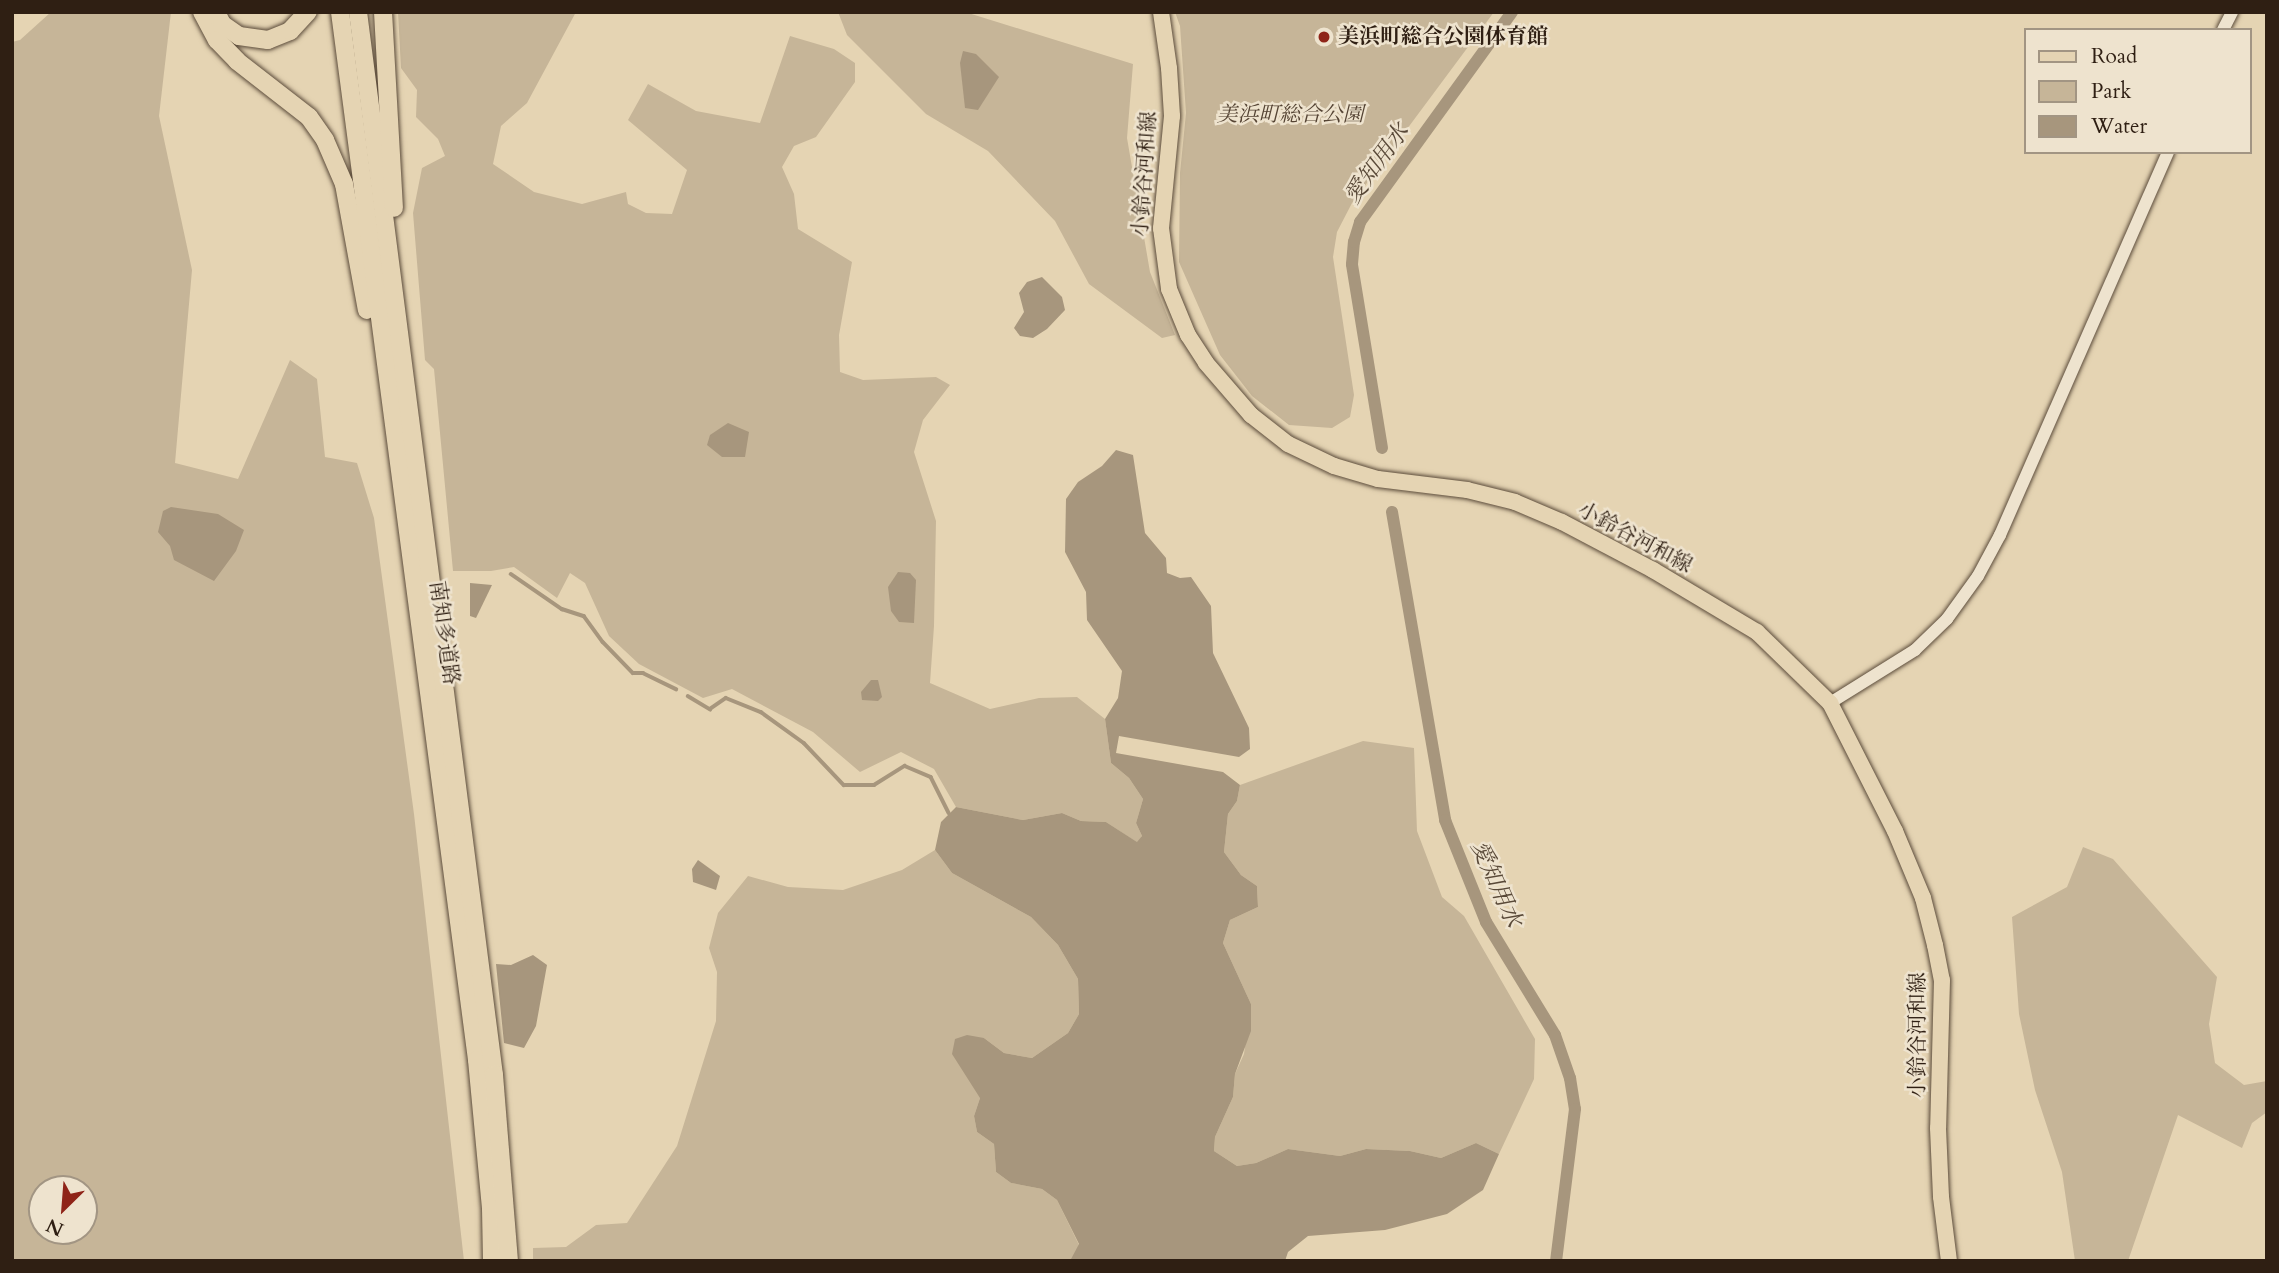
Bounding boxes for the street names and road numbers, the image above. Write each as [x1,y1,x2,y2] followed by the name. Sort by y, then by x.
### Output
[1128,110,1162,238] street label: 小鈴谷河和線
[1573,497,1697,579] street label: 小鈴谷河和線
[424,579,464,687] street label: 南知多道路
[1905,972,1931,1098] street label: 小鈴谷河和線

